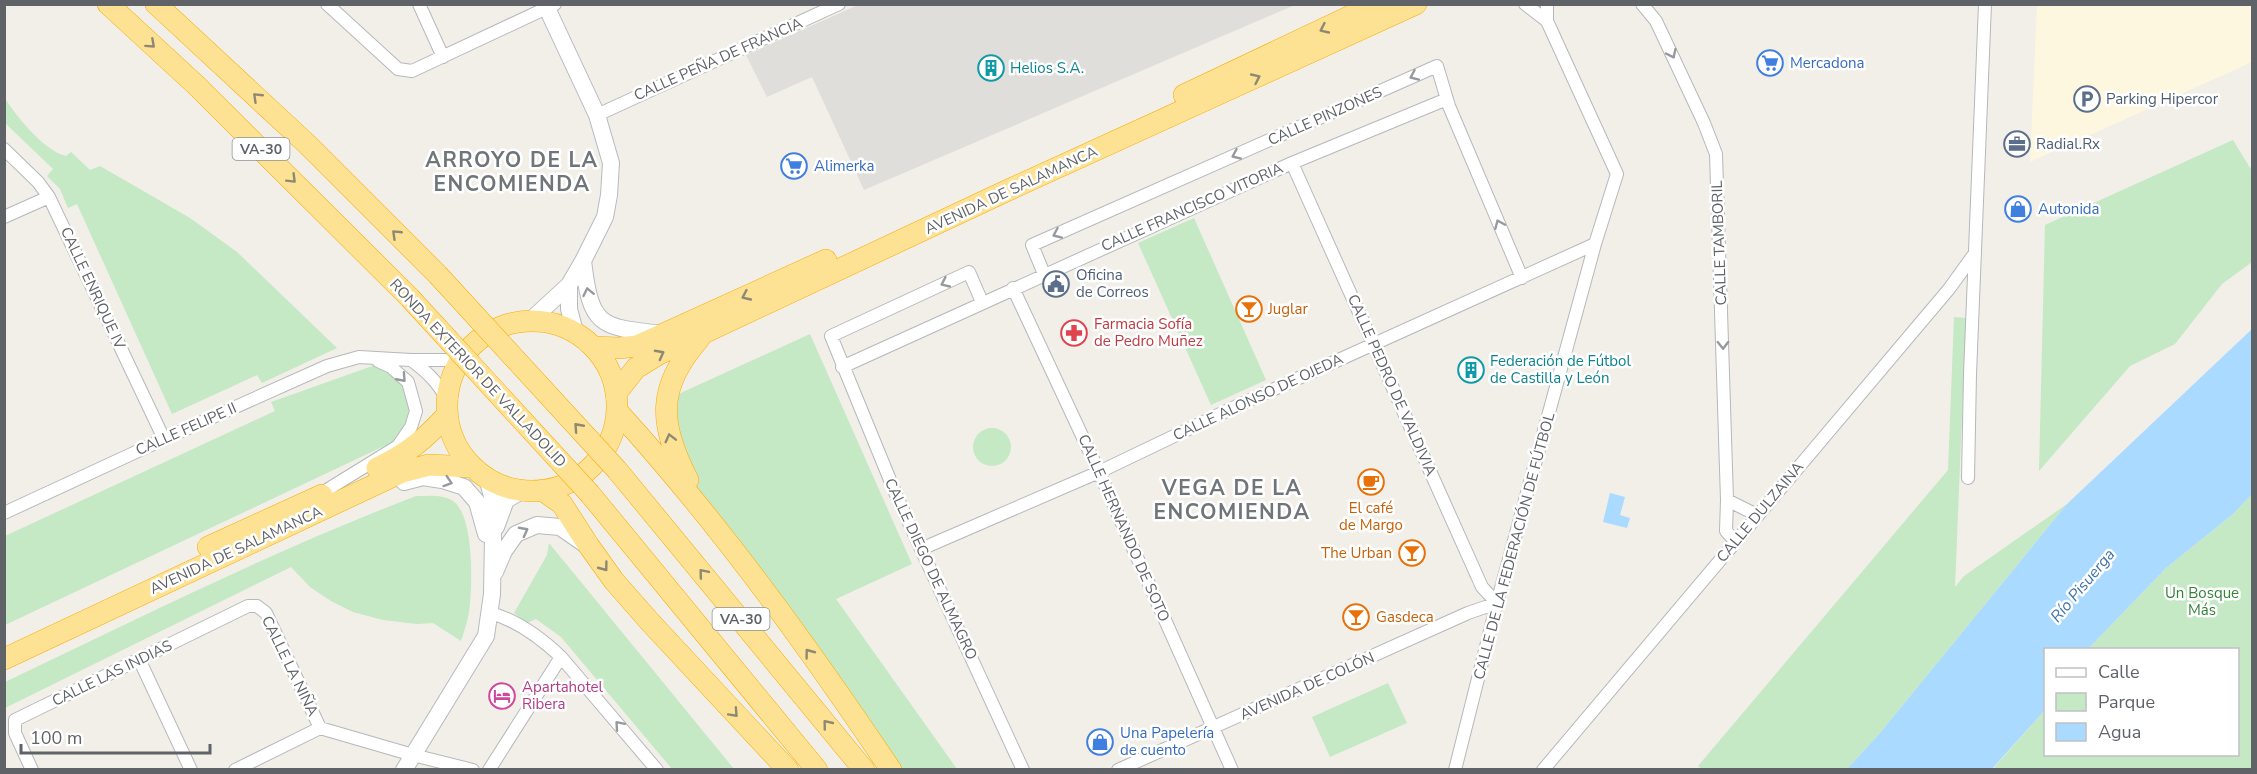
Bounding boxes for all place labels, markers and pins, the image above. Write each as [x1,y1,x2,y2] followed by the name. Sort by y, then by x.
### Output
[1755,48,1785,78] supermarket icon: Mercadona
[976,53,1006,83] building icon: Helios S.A.
[1790,53,1864,73] place label: Mercadona
[1010,58,1084,78] place label: Helios S.A.
[2072,84,2102,114] parking icon: Parking Hipercor
[2106,89,2219,109] place label: Parking Hipercor
[2002,129,2032,159] office icon: Radial.Rx
[2036,134,2100,154] place label: Radial.Rx
[779,151,809,181] supermarket icon: Alimerka
[814,156,874,176] place label: Alimerka
[2003,194,2033,224] shop icon: Autonida
[2038,199,2100,219] place label: Autonida
[1076,265,1149,302] place label: Oficina de Correos
[1041,269,1071,299] public building icon: Oficina de Correos
[1234,294,1264,324] bar icon: Juglar
[1267,299,1308,319] place label: Juglar
[1094,314,1203,351] place label: Farmacia Sofía de Pedro Muñez
[1059,318,1089,348] pharmacy icon: Farmacia Sofía de Pedro Muñez
[1490,351,1631,388] place label: Federación de Fútbol de Castilla y León
[1456,355,1486,385] building icon: Federación de Fútbol de Castilla y León
[1356,467,1386,497] cafe icon: El café de Margo
[1339,498,1403,535] place label: El café de Margo
[1397,538,1427,568] bar icon: The Urban
[1321,543,1392,563] place label: The Urban
[1341,602,1371,632] bar icon: Gasdeca
[1376,607,1434,627] place label: Gasdeca
[522,677,604,714] place label: Apartahotel Ribera
[487,681,517,711] hotel icon: Apartahotel Ribera
[1120,723,1214,760] place label: Una Papelería de cuento
[1085,727,1115,757] shop icon: Una Papelería de cuento

